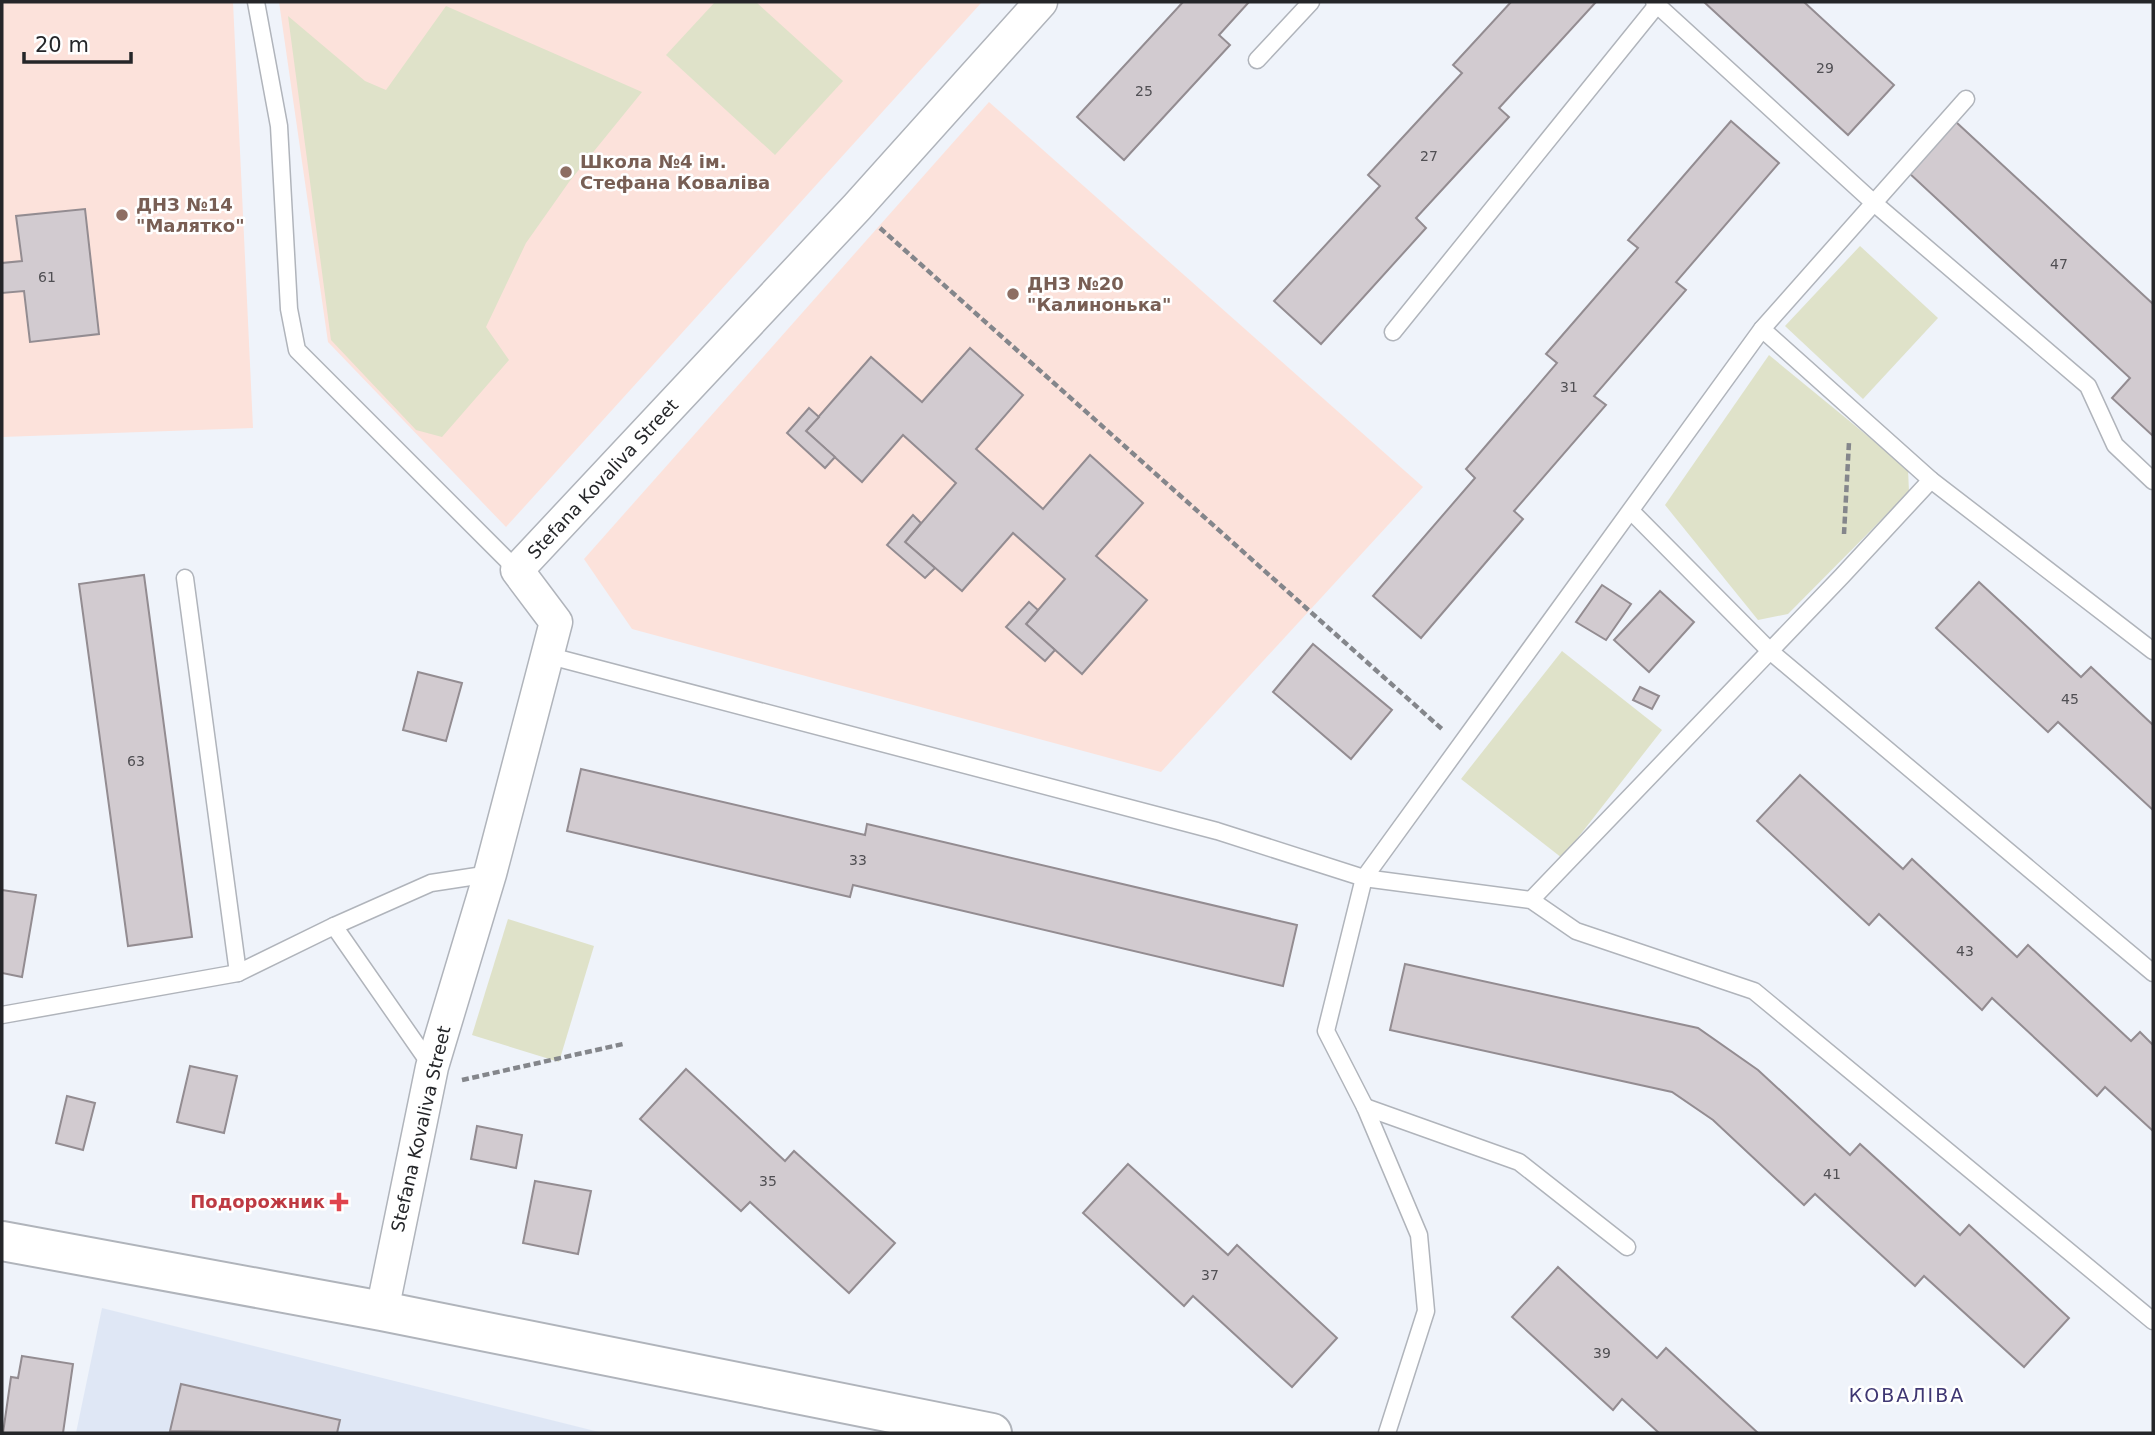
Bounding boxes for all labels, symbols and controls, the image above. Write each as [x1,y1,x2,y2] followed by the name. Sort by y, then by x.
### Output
[24,21,131,65] scale bar
[35,33,89,57] text: 20 m
[1816,60,1834,76] house number: 29
[1135,83,1153,99] house number: 25
[1420,148,1438,164] house number: 27
[580,151,770,193] place label: Школа №4 ім. Стефана Коваліва
[558,164,574,180] marker: Школа №4 ім. Стефана Коваліва
[136,194,245,236] place label: ДНЗ №14 "Малятко"
[114,207,130,223] marker: ДНЗ №14 "Малятко"
[2050,256,2068,272] house number: 47
[38,269,56,285] house number: 61
[1027,273,1171,315] place label: ДНЗ №20 "Калинонька"
[1005,286,1021,302] marker: ДНЗ №20 "Калинонька"
[1560,379,1578,395] house number: 31
[523,394,682,563] street label: Stefana Kovaliva Street
[2061,691,2079,707] house number: 45
[127,753,145,769] house number: 63
[849,852,867,868] house number: 33
[1956,943,1974,959] house number: 43
[387,1024,454,1234] street label: Stefana Kovaliva Street
[1823,1166,1841,1182] house number: 41
[759,1173,777,1189] house number: 35
[190,1191,325,1212] place label: Подорожник
[331,1194,347,1210] marker: Подорожник
[1201,1267,1219,1283] house number: 37
[1593,1345,1611,1361] house number: 39
[1849,1384,1965,1406] district label: КОВАЛІВА

